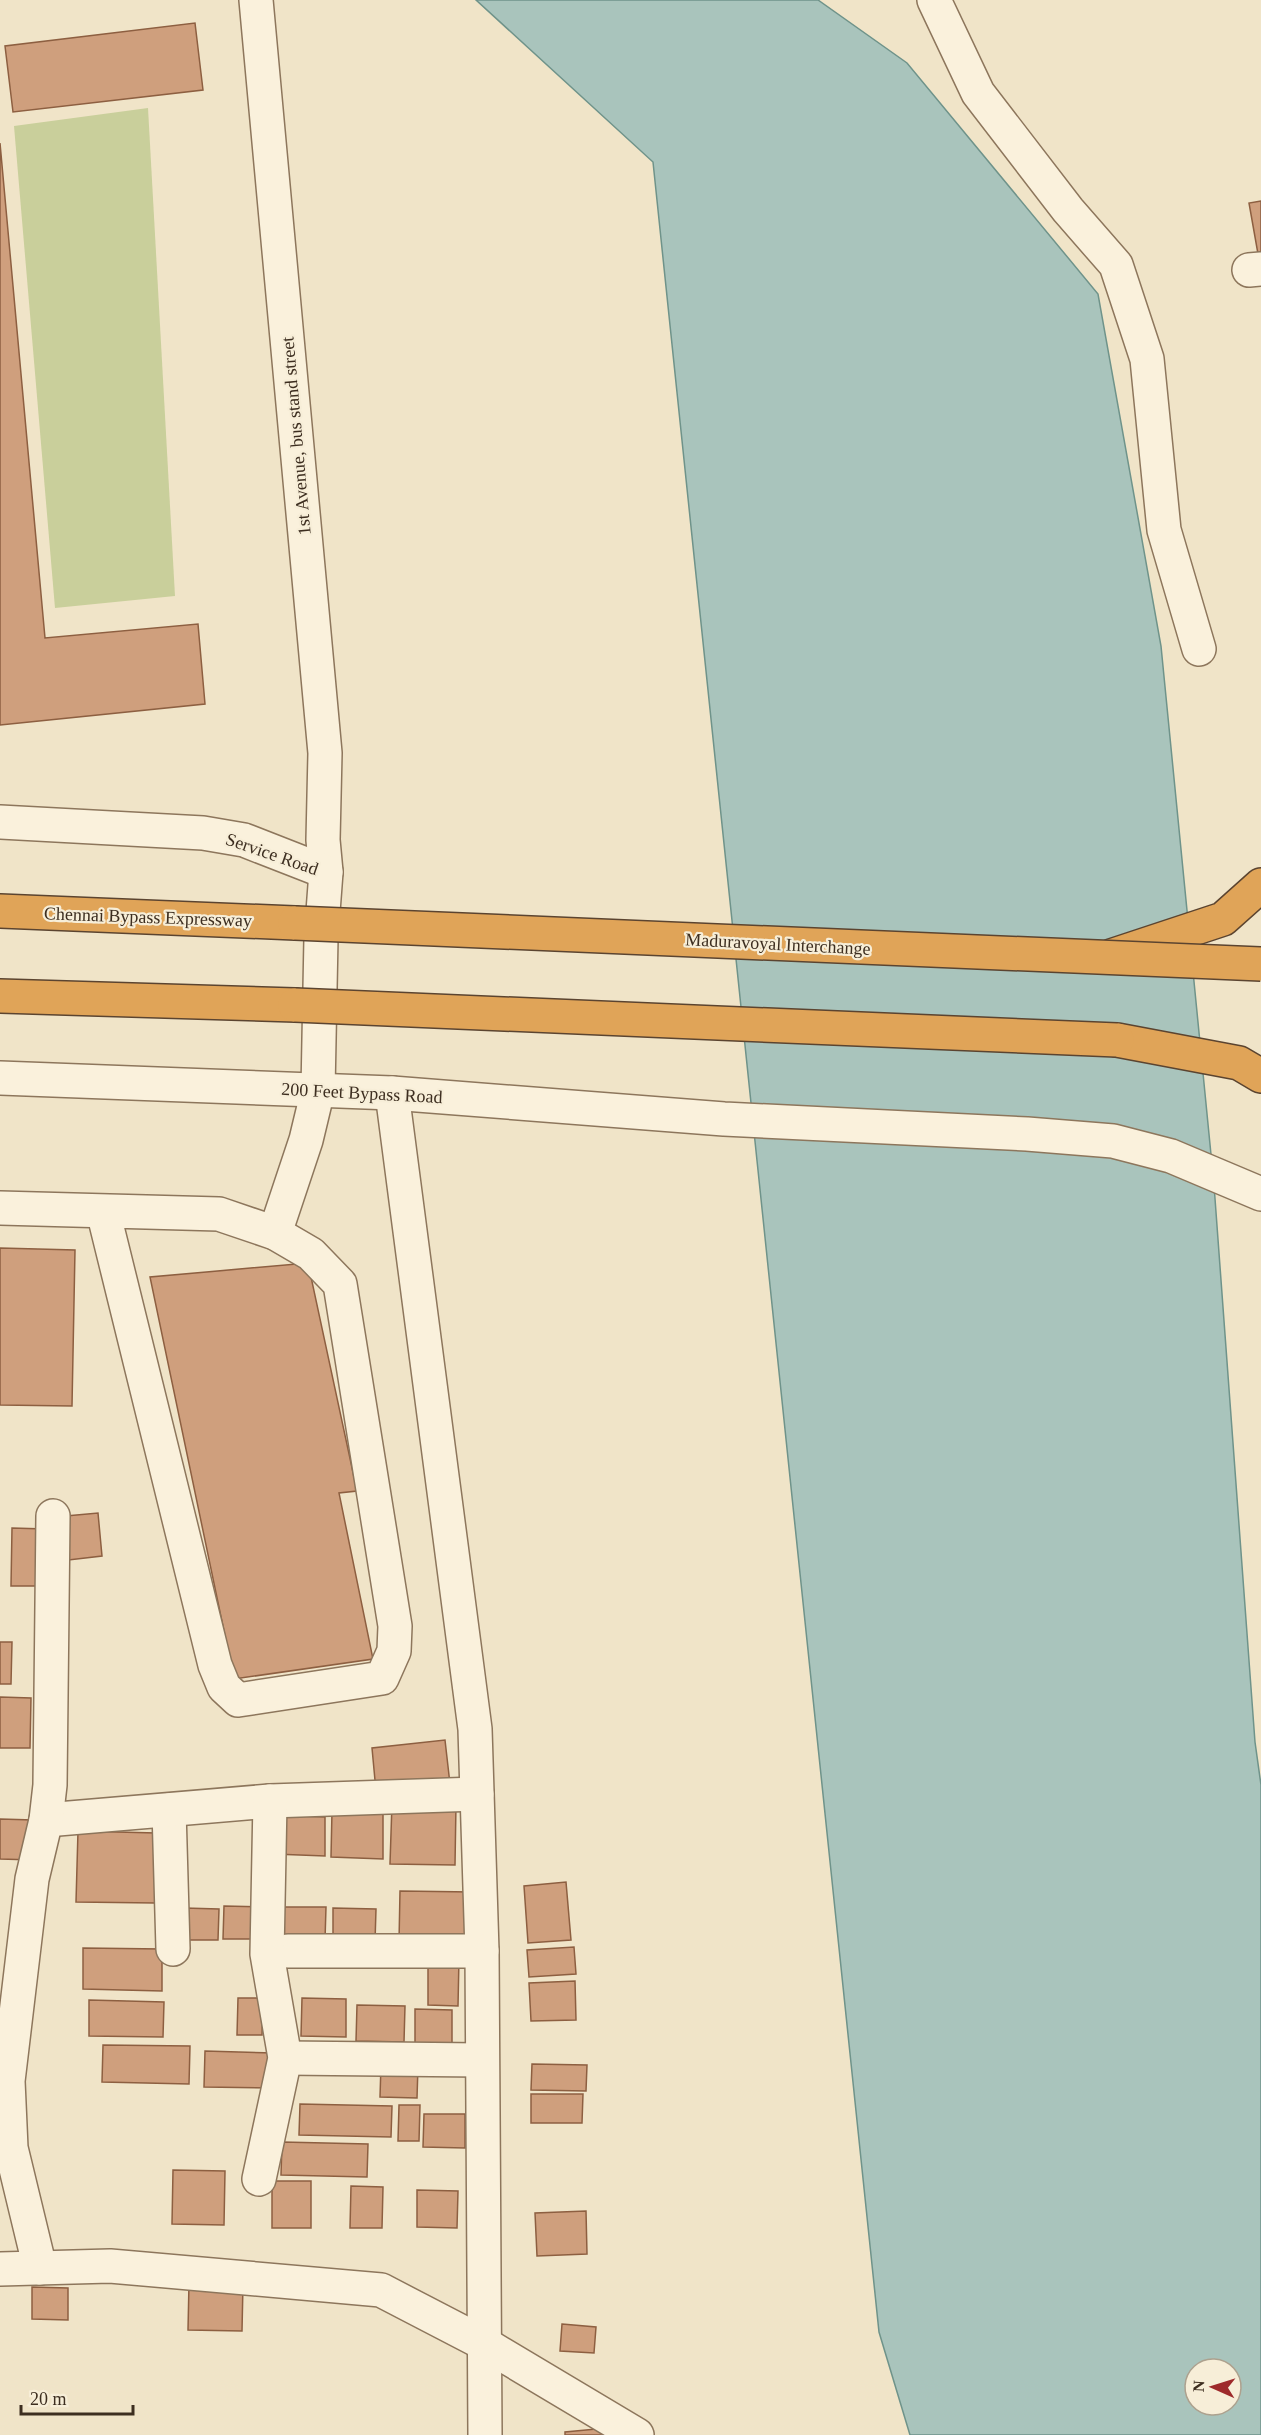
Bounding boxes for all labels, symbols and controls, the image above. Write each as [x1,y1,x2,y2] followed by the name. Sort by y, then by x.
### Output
[277,336,315,536] street label: 1st Avenue, bus stand street
[223,829,321,879] street label: Service Road
[44,903,252,931] street label: Chennai Bypass Expressway
[685,929,871,959] street label: Maduravoyal Interchange
[281,1079,443,1107] street label: 200 Feet Bypass Road
[1183,2357,1243,2417] north arrow
[21,2378,134,2416] scale bar
[1190,2380,1207,2392] text: N
[30,2389,67,2409] text: 20 m

